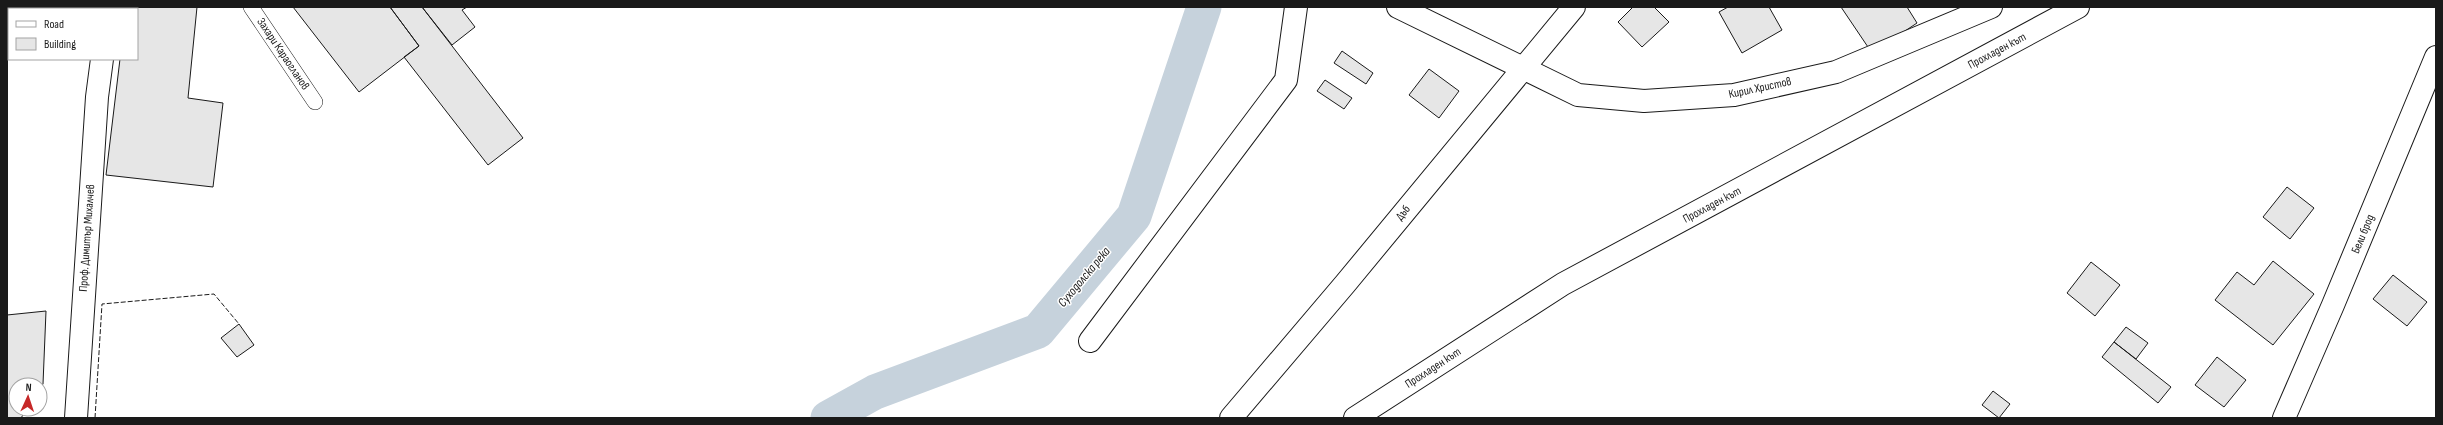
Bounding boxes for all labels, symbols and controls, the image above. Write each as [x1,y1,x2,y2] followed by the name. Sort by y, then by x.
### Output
[8,8,138,60] legend
[253,15,313,93] street label: Захари Караогланов
[44,17,64,32] text: Road
[1965,29,2029,73] street label: Прохладен кът
[44,37,76,52] text: Building
[1727,74,1793,102] street label: Кирил Христов
[1680,183,1744,227] street label: Прохладен кът
[76,184,98,292] street label: Проф. Димитър Михалчев
[1392,202,1414,224] street label: Дъб
[2348,212,2378,256] street label: Бели брод
[1054,243,1114,310] water label: Суходолска река
[1402,344,1464,392] street label: Прохладен кът
[8,377,48,417] north arrow
[25,381,32,394] text: N

